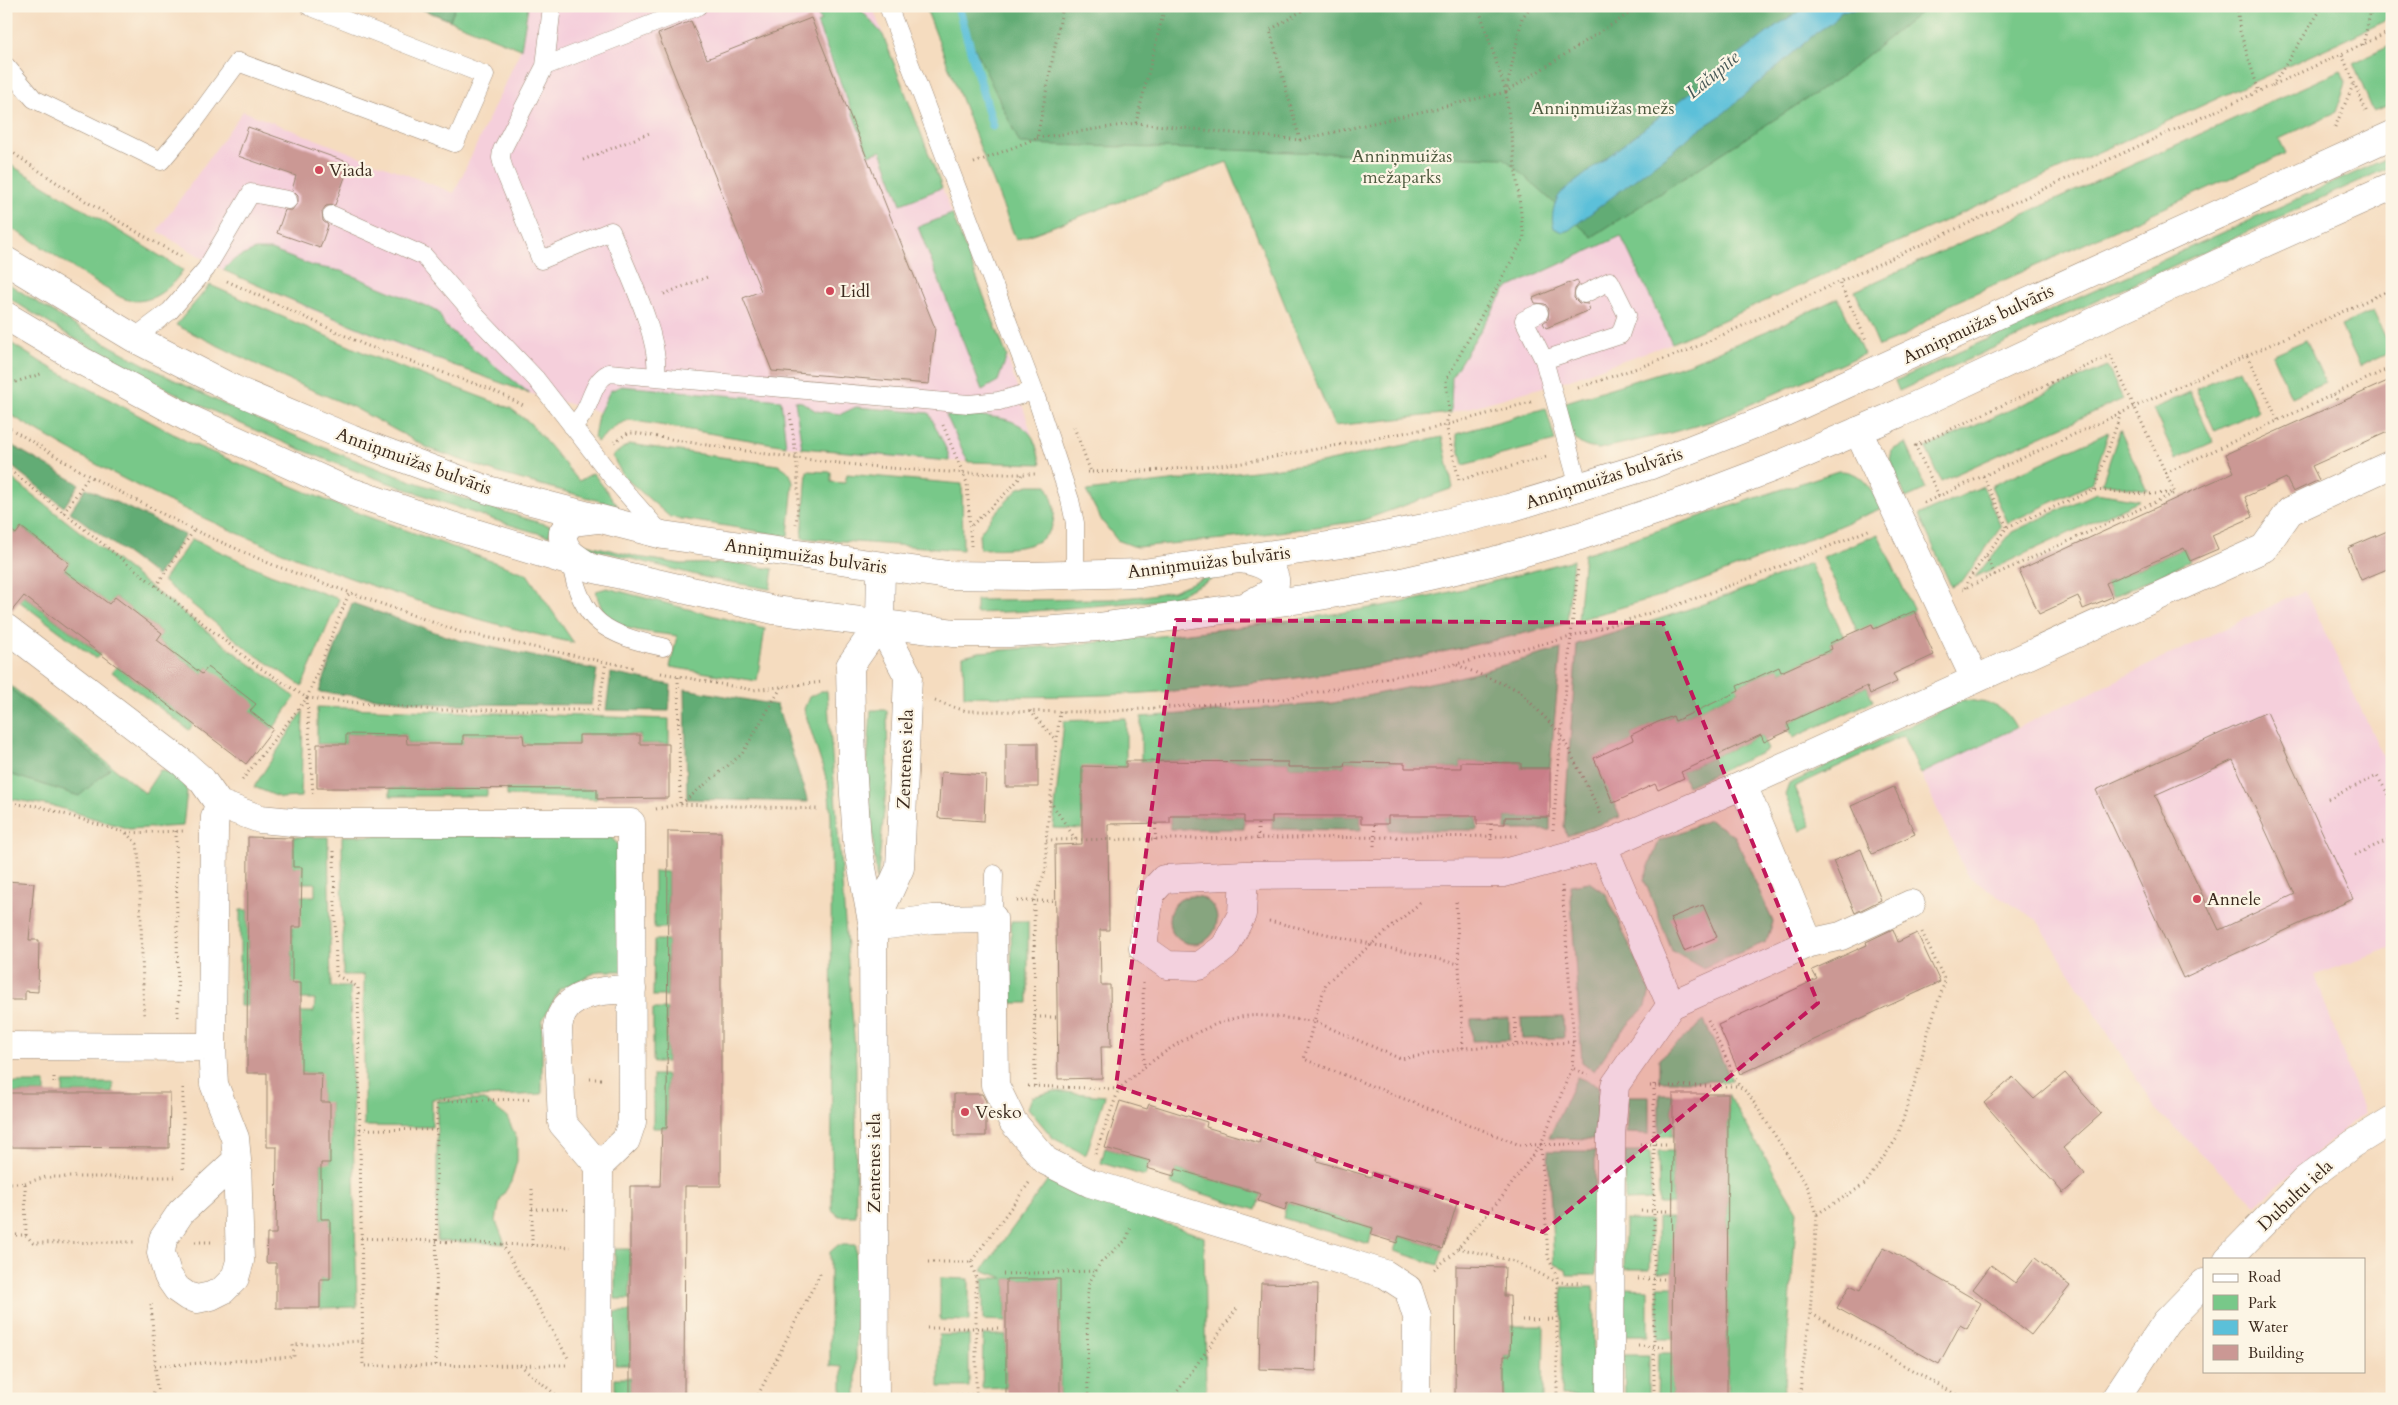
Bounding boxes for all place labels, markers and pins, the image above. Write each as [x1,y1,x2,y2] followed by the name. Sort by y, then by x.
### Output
[329,158,373,183] place label: Viada
[313,164,325,176] marker: Viada
[840,279,871,304] place label: Lidl
[824,285,836,297] marker: Lidl
[2207,887,2261,912] place label: Annele
[2191,893,2203,905] marker: Annele
[975,1100,1022,1125] place label: Vesko
[959,1106,971,1118] marker: Vesko

